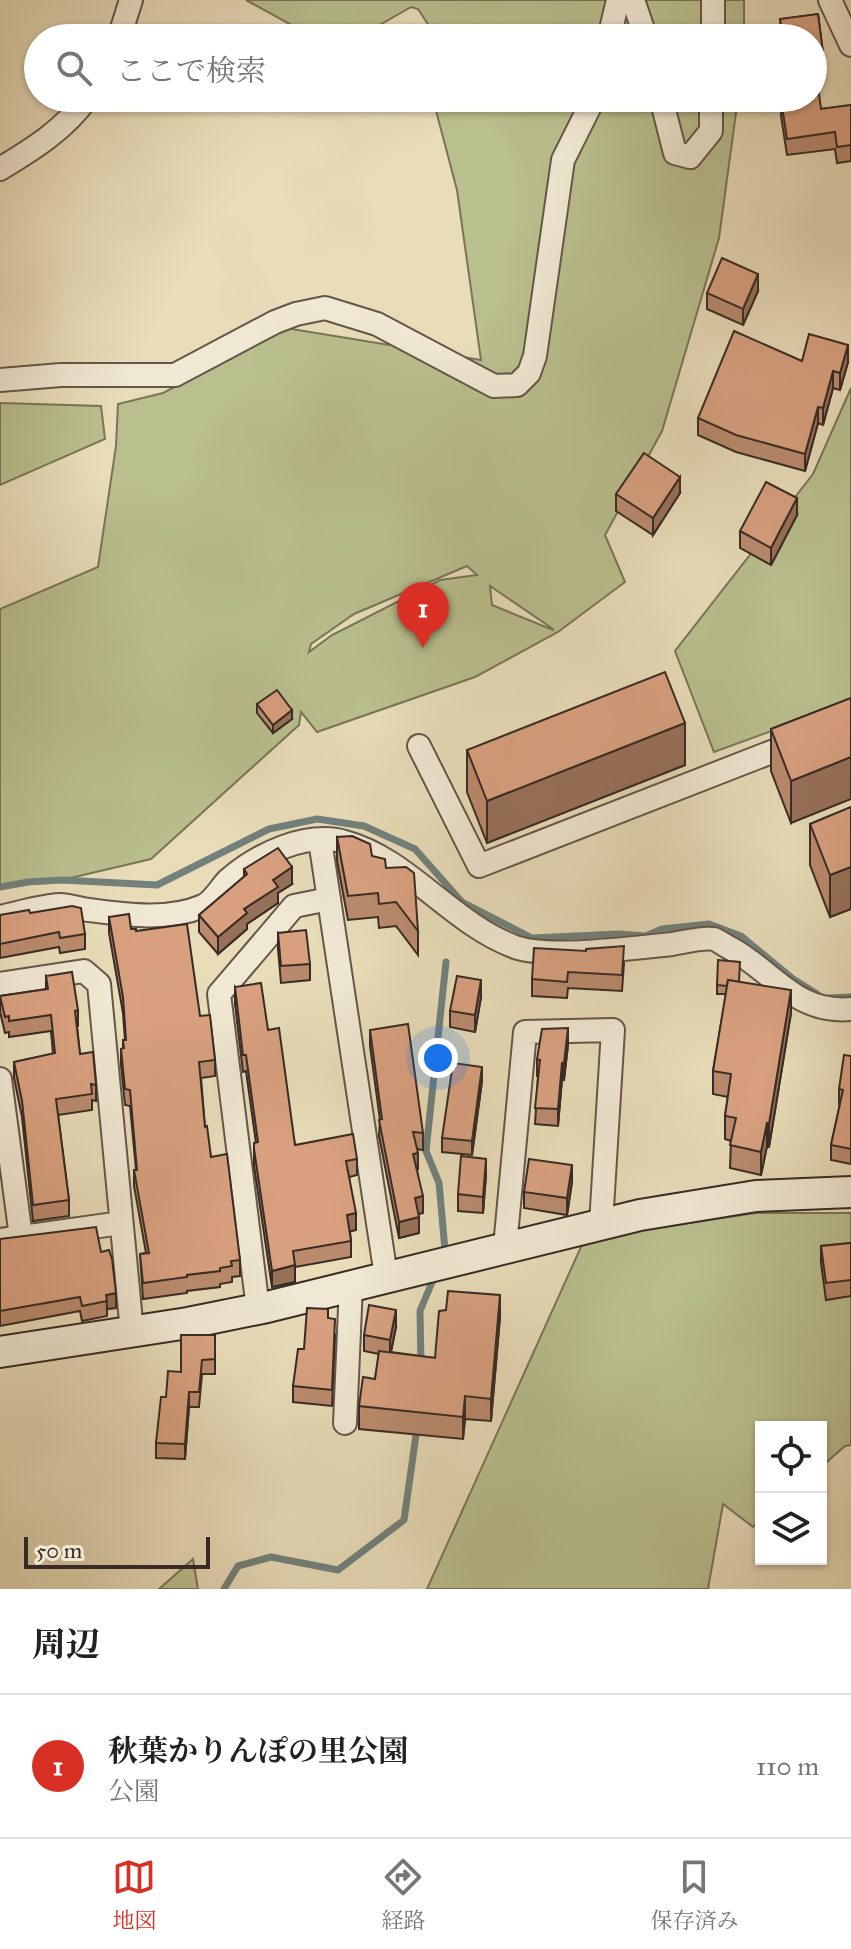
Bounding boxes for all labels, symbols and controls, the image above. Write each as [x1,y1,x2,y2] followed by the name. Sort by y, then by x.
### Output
[24,24,827,112] search box
[52,46,96,90] icon: search
[116,53,266,89] text: ここで検索
[397,582,449,648] pin: 1
[418,1038,458,1078] your location
[755,1421,827,1565] map controls
[755,1421,827,1493] button: locate
[755,1493,827,1565] button: layers
[24,1533,210,1569] scale bar
[36,1537,82,1564] text: 50 m
[32,1624,100,1665] text: 周辺
[108,1733,408,1769] text: 秋葉かりんぽの里公園
[53,1750,63,1782] text: 1
[756,1750,819,1782] text: 110 m
[108,1775,160,1807] text: 公園
[112,1855,157,1934] tab: 地図
[381,1855,426,1934] tab: 経路
[650,1855,739,1934] tab: 保存済み

